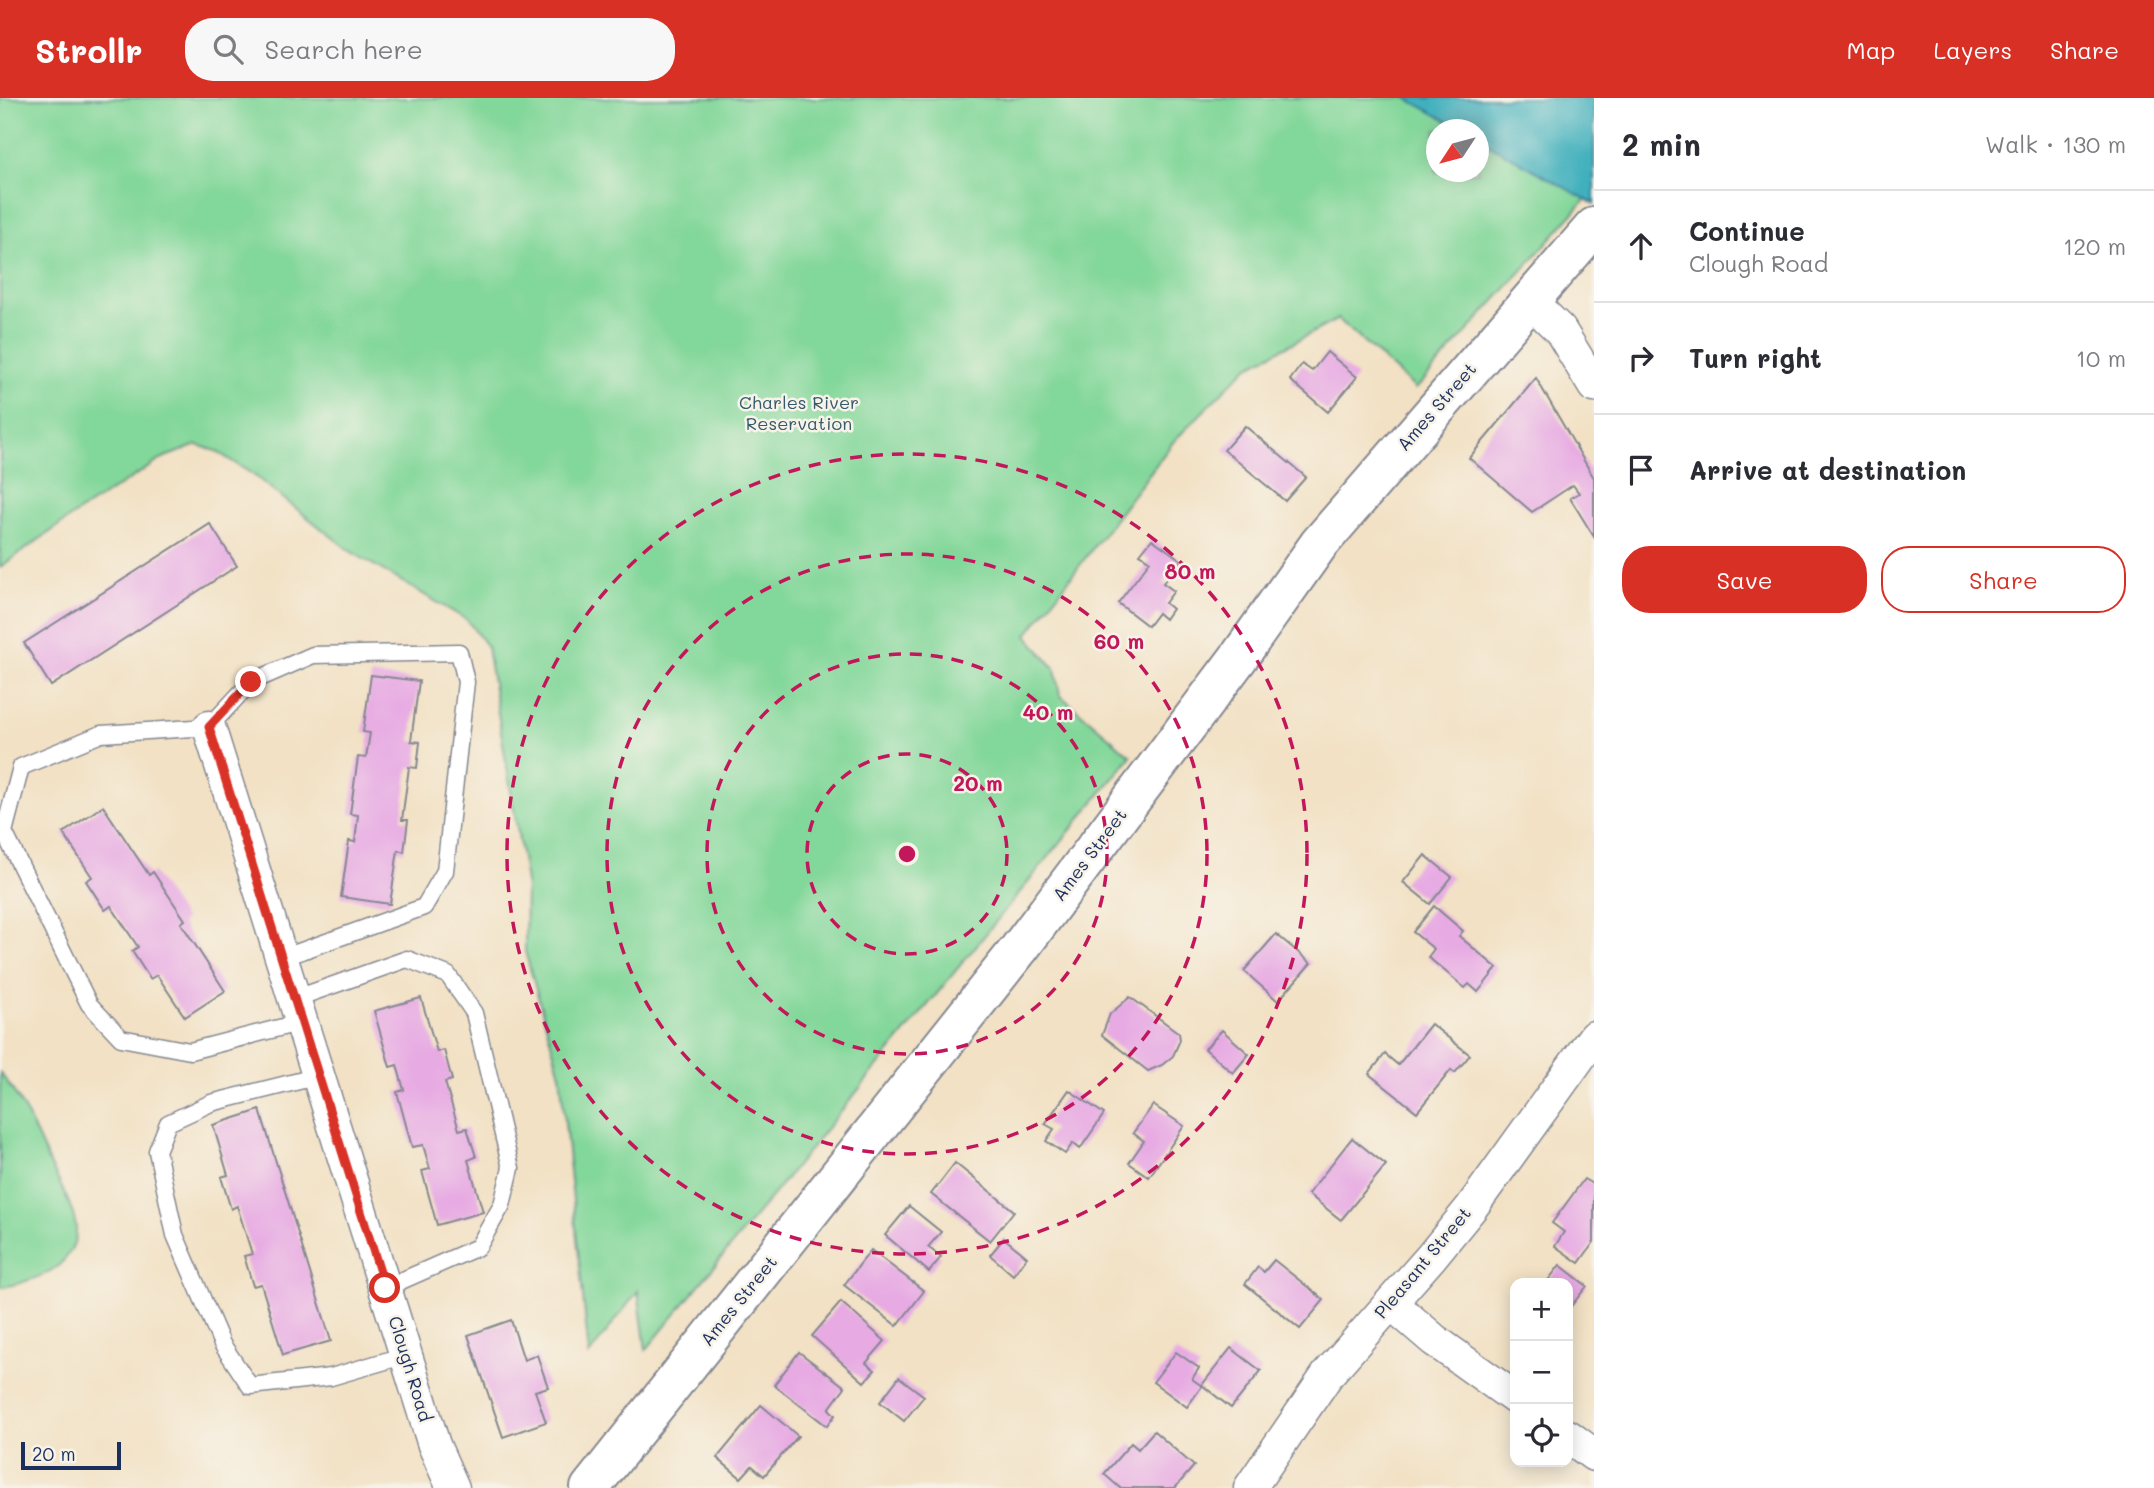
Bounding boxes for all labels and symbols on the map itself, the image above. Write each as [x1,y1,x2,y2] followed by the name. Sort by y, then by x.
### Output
[1426,119,1489,182] north arrow
[1391,357,1481,456] street label: Ames Street
[739,390,859,435] park label: Charles River Reservation
[1165,557,1215,584] text: 80 m
[1094,627,1144,654] text: 60 m
[235,666,266,697] route end
[1022,698,1074,725] text: 40 m
[953,769,1003,796] text: 20 m
[1047,803,1132,905] street label: Ames Street
[895,842,919,866] centre of rings
[1368,1201,1476,1323] street label: Pleasant Street
[694,1250,782,1351] street label: Ames Street
[369,1272,400,1303] route start
[384,1313,438,1424] street label: Clough Road
[21,1439,121,1471] scale bar

